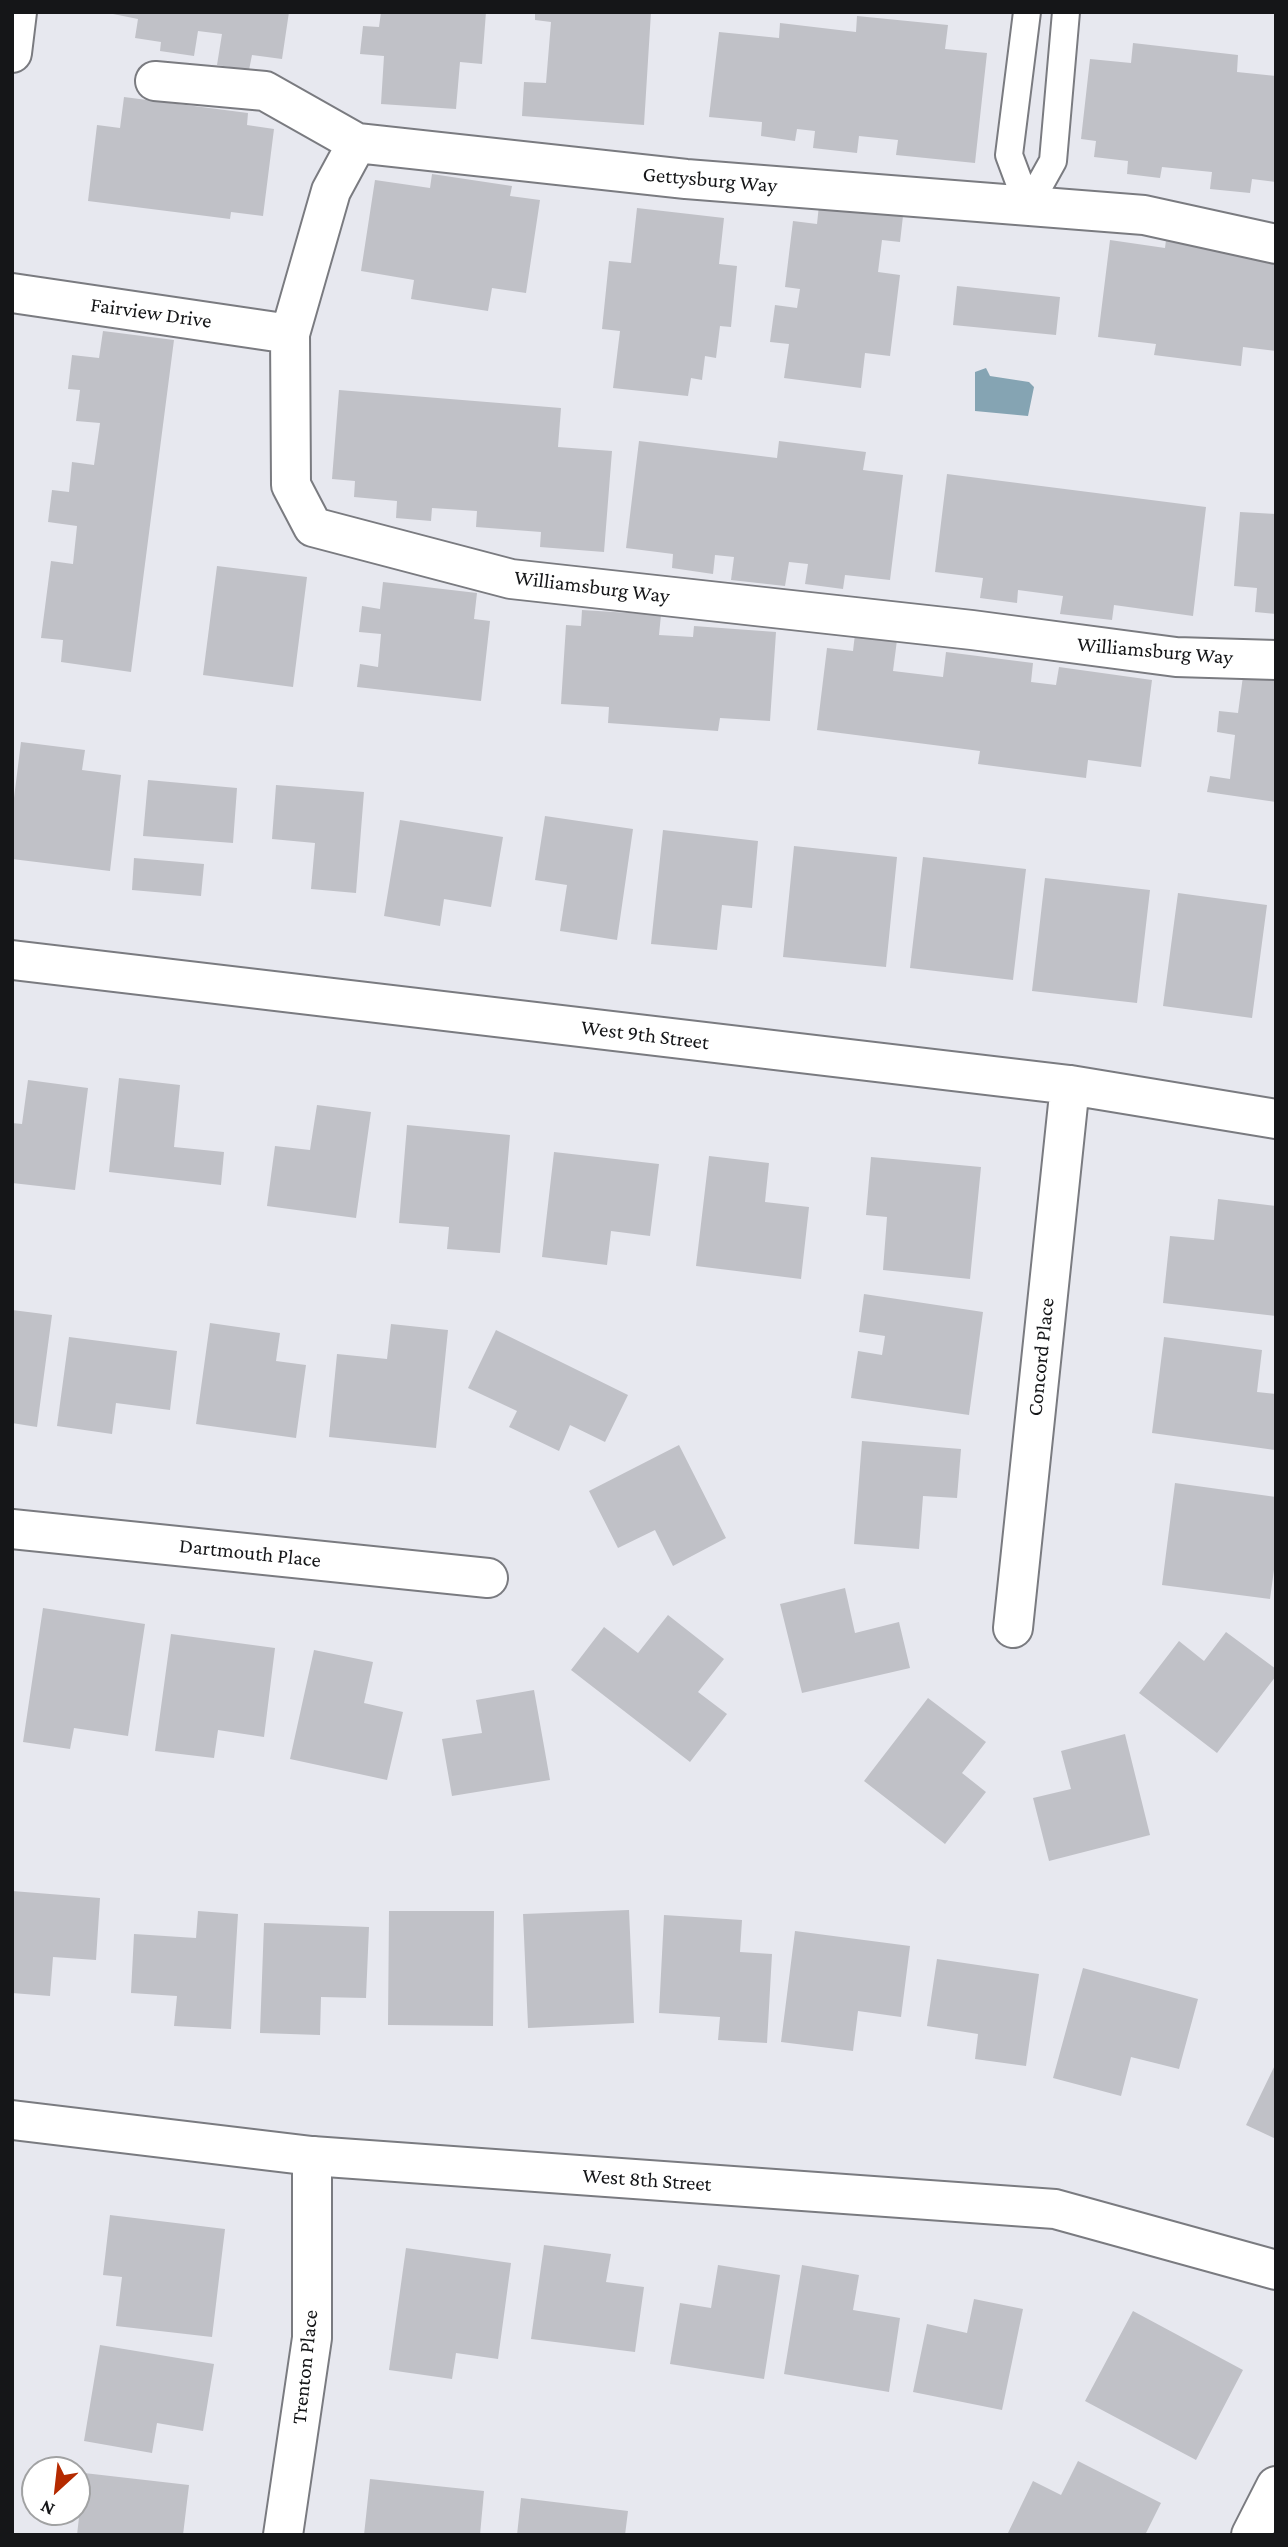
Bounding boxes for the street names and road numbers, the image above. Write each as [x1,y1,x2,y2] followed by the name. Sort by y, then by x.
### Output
[642,162,778,198] street label: Gettysburg Way
[89,292,213,334] street label: Fairview Drive
[513,565,671,609] street label: Williamsburg Way
[1076,632,1234,670] street label: Williamsburg Way
[580,1015,710,1055] street label: West 9th Street
[1022,1297,1060,1417] street label: Concord Place
[178,1533,322,1573] street label: Dartmouth Place
[582,2163,712,2197] street label: West 8th Street
[286,2308,324,2426] street label: Trenton Place

